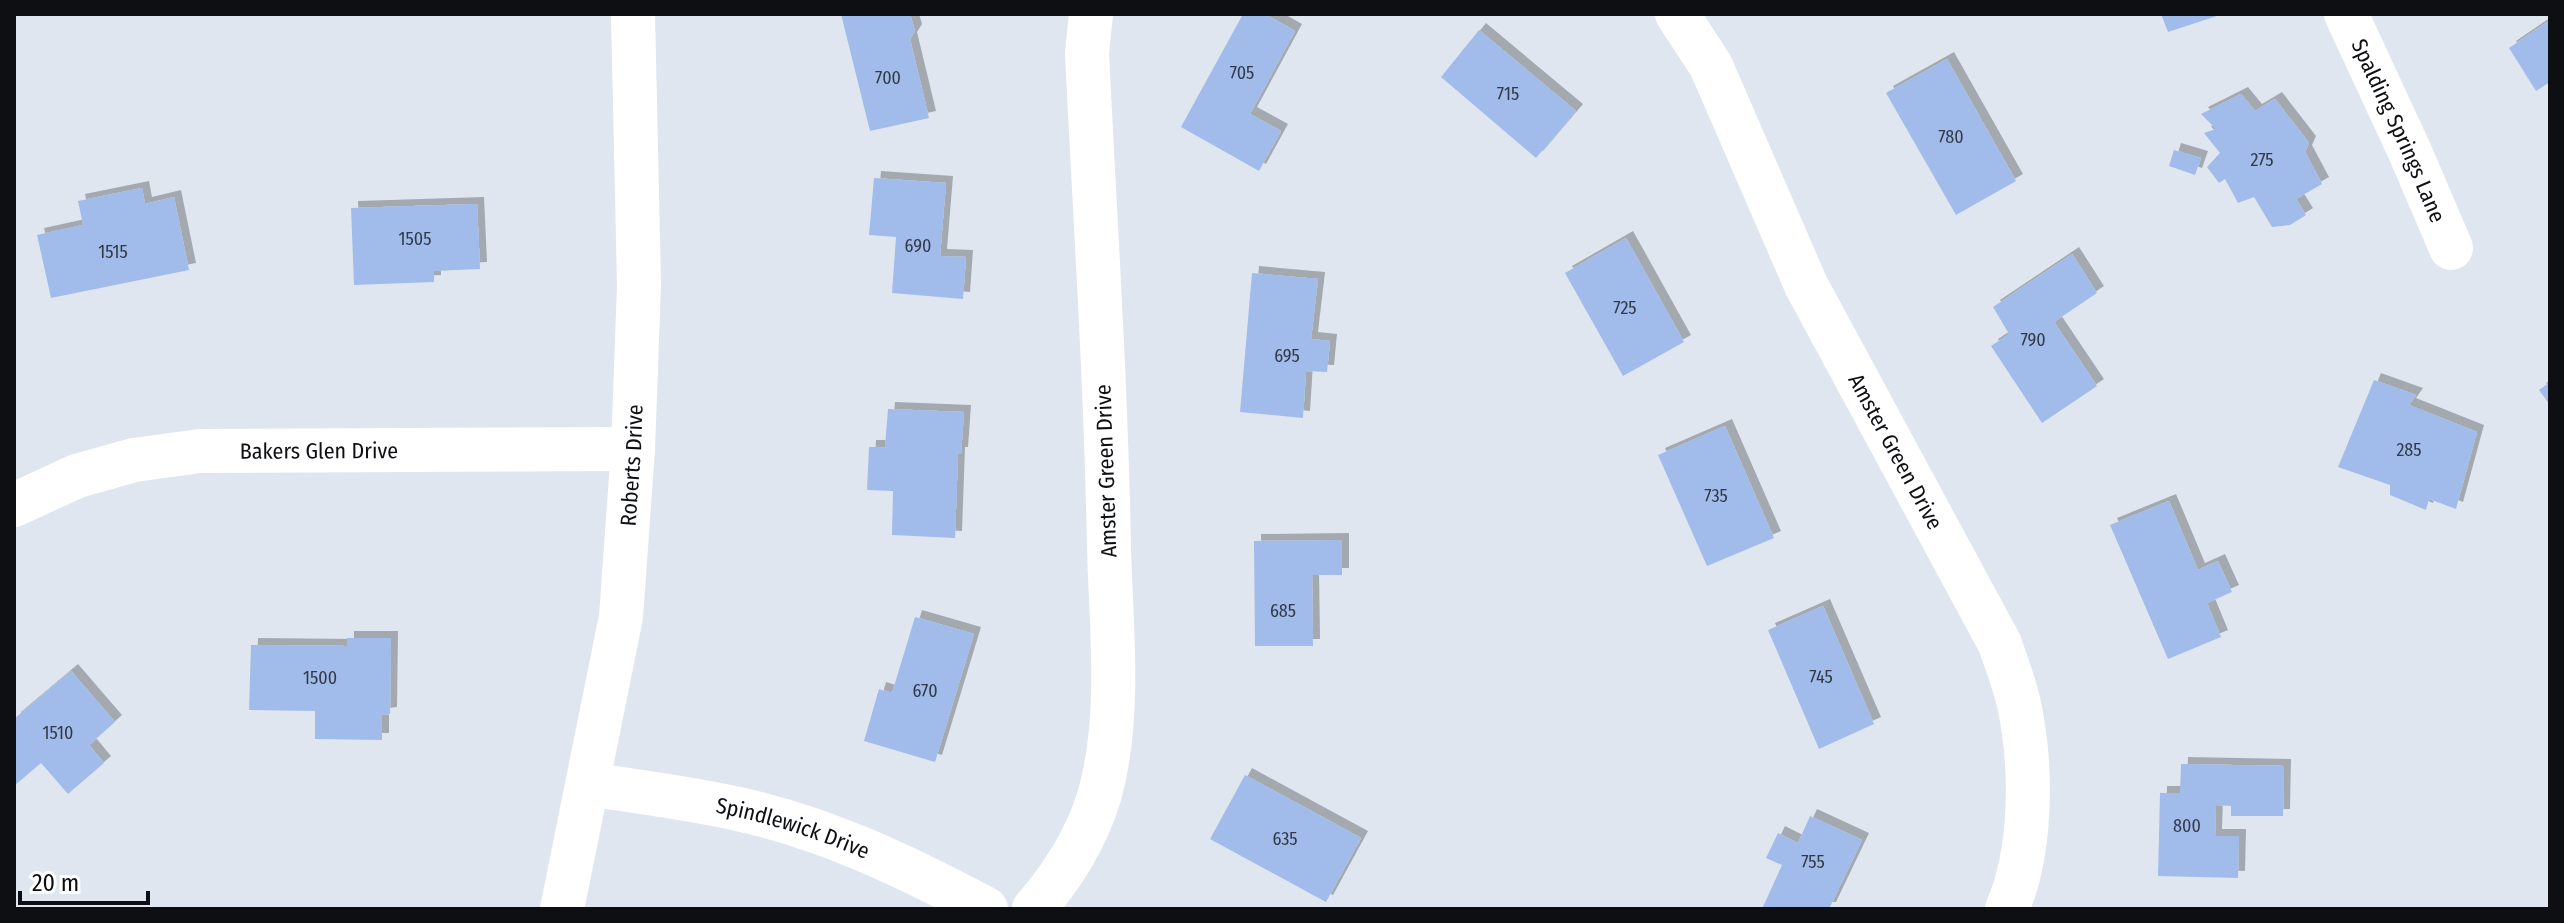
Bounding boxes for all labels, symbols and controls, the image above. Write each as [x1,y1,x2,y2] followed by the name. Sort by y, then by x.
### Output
[2346,35,2452,226] street label: Spalding Springs Lane
[1230,62,1254,84] house number: 705
[875,67,901,89] house number: 700
[1497,83,1519,105] house number: 715
[1938,126,1964,148] house number: 780
[2250,149,2274,171] house number: 275
[399,228,431,250] house number: 1505
[905,235,931,257] house number: 690
[98,241,128,263] house number: 1515
[1613,297,1637,319] house number: 725
[2020,329,2046,351] house number: 790
[1274,345,1300,367] house number: 695
[1843,369,1949,534] street label: Amster Green Drive
[1089,384,1123,558] street label: Amster Green Drive
[614,404,648,527] street label: Roberts Drive
[240,437,398,464] street label: Bakers Glen Drive
[2396,439,2422,461] house number: 285
[1704,485,1728,507] house number: 735
[1270,600,1296,622] house number: 685
[1809,666,1833,688] house number: 745
[303,667,337,689] house number: 1500
[912,680,938,702] house number: 670
[43,722,73,744] house number: 1510
[714,791,874,864] street label: Spindlewick Drive
[2173,815,2201,837] house number: 800
[1272,828,1298,850] house number: 635
[1801,851,1825,873] house number: 755
[20,855,148,905] scale bar
[32,869,79,897] text: 20 m

